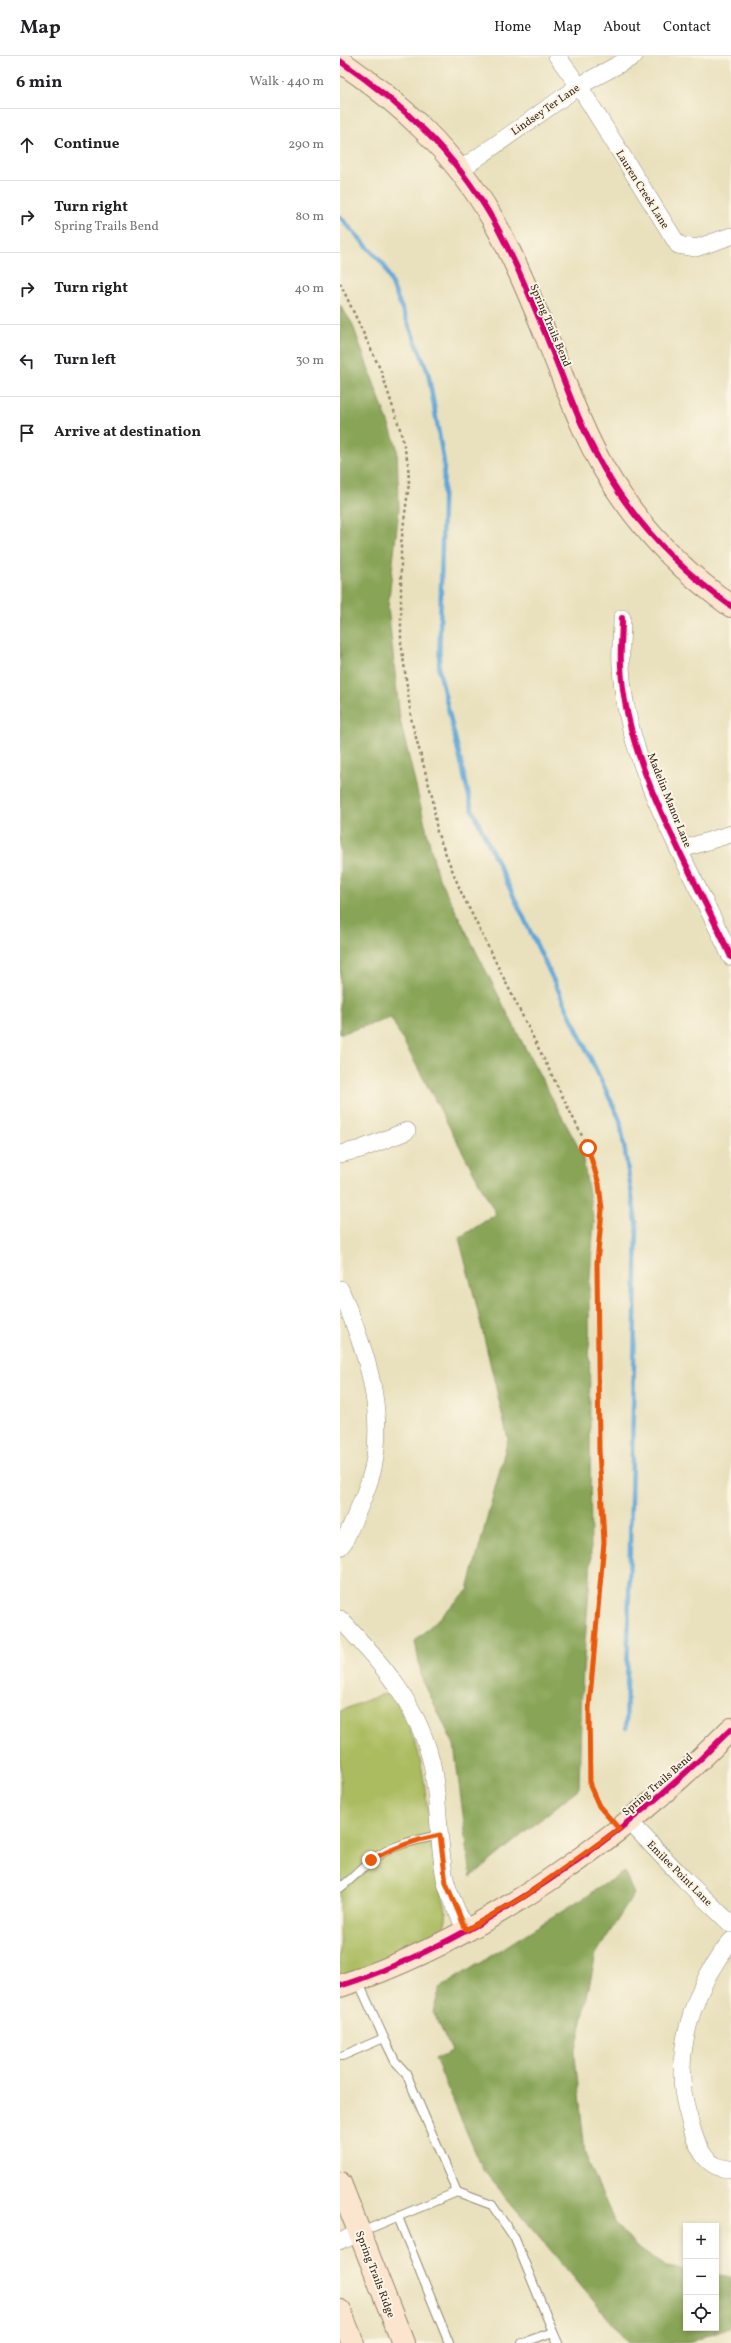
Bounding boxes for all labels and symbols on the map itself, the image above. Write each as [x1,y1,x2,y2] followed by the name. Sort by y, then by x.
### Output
[509,81,583,140] street label: Lindsey Ter Lane
[611,148,672,232] street label: Lauren Creek Lane
[525,282,574,369] street label: Spring Trails Bend
[643,751,694,850] street label: Madelin Manor Lane
[579,1139,597,1157] route start
[620,1750,696,1820] street label: Spring Trails Bend
[643,1838,715,1910] street label: Emilee Point Lane
[362,1851,380,1869] route end
[351,2229,398,2320] street label: Spring Trails Ridge

